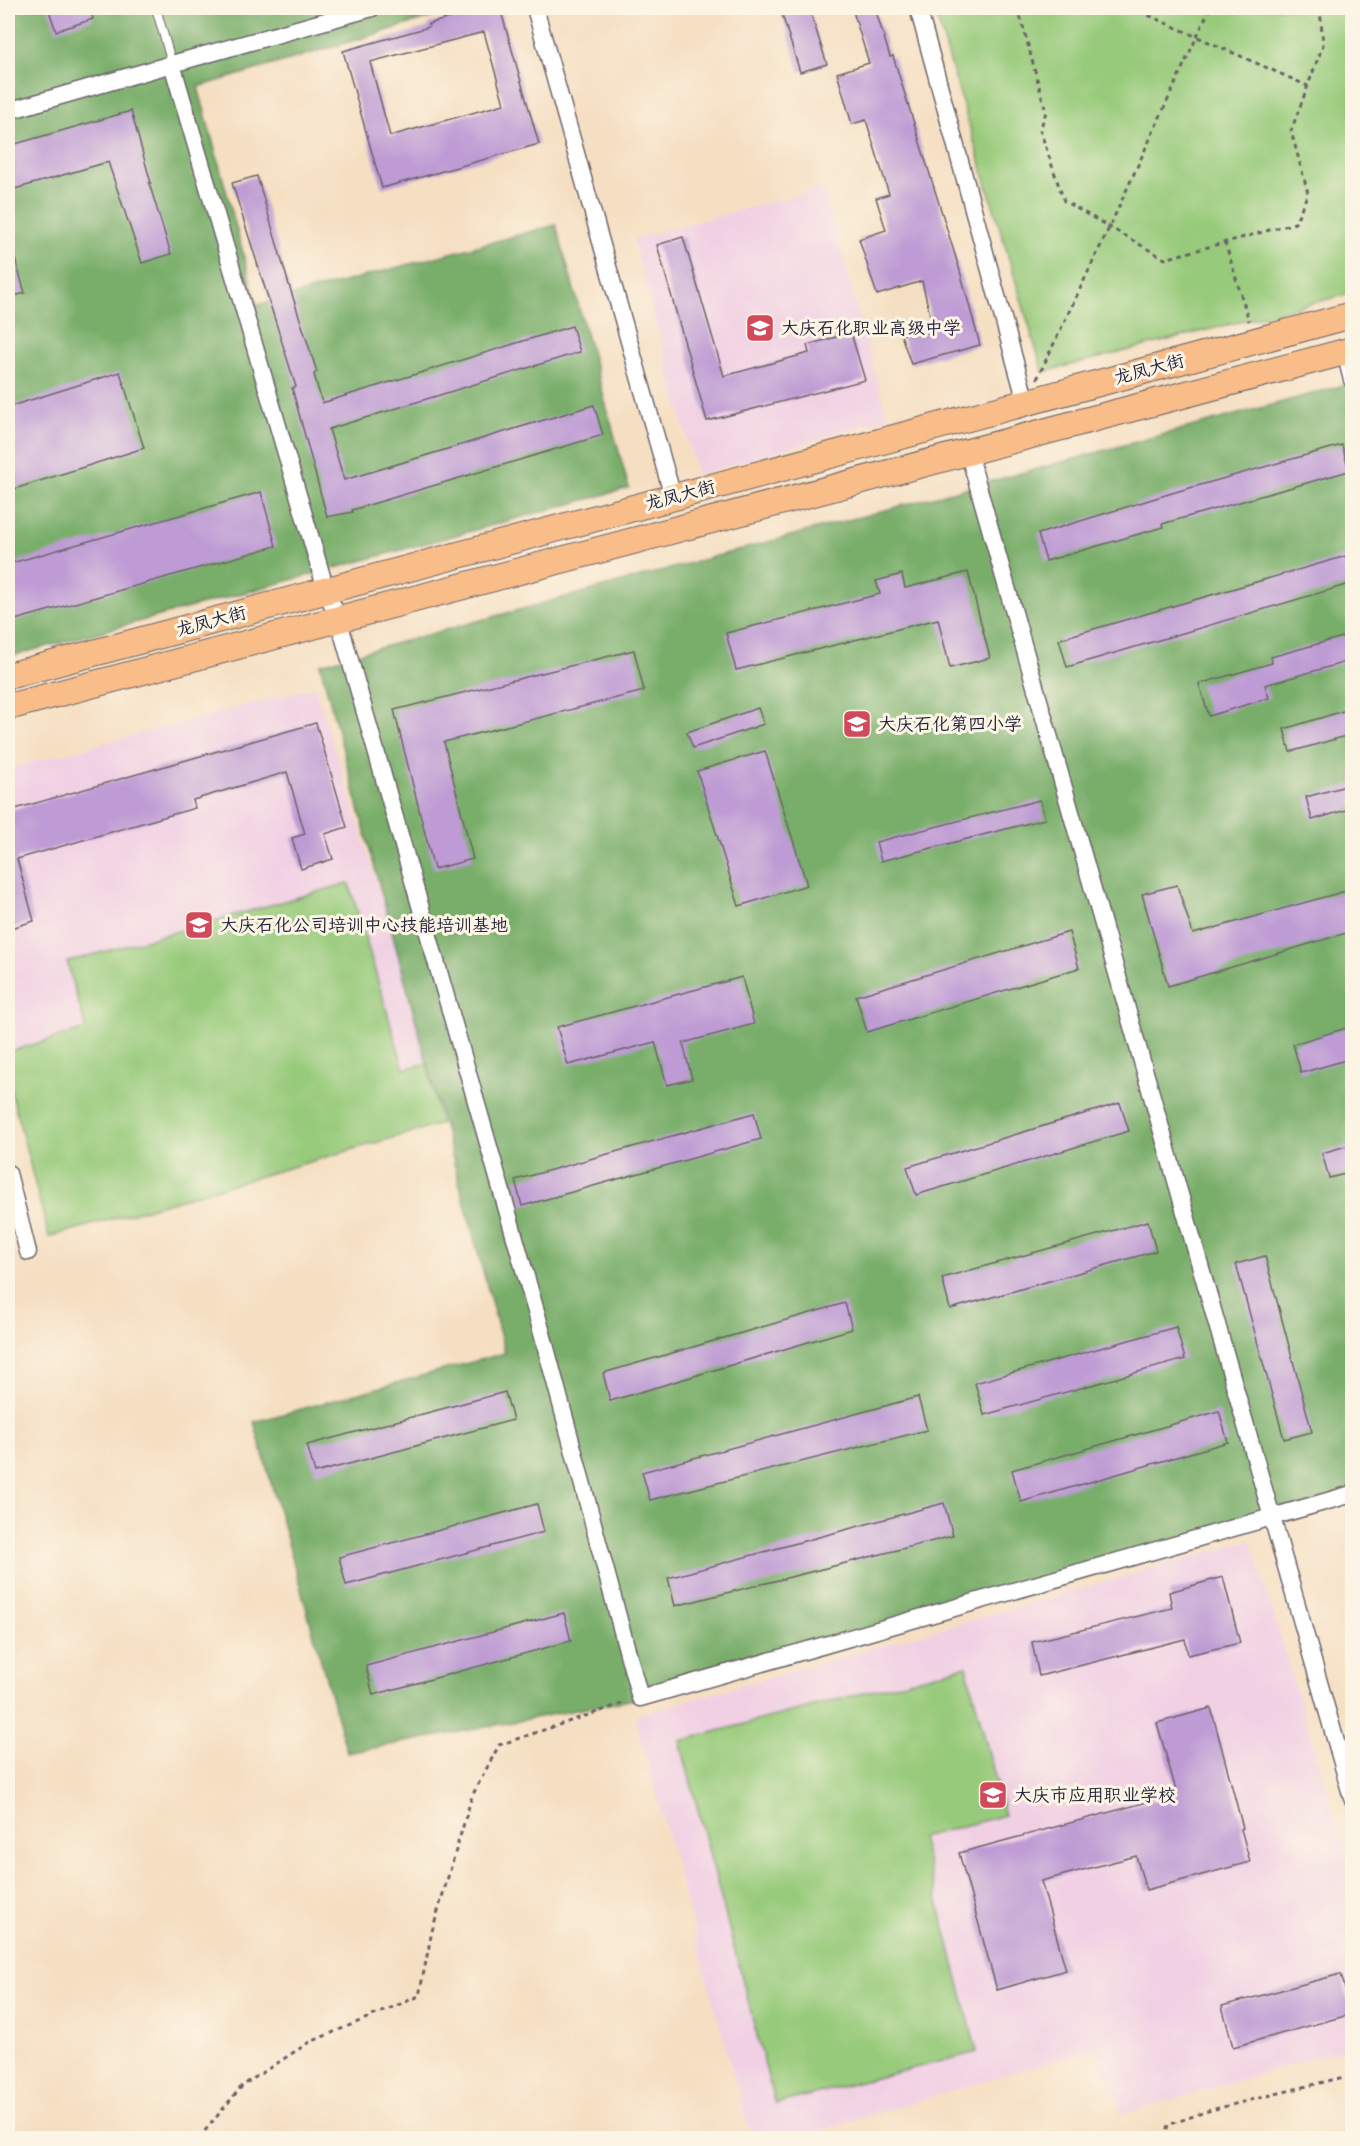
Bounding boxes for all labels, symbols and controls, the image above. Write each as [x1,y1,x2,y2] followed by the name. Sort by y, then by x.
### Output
[744,312,776,344] school or university icon: 大庆石化职业高级中学
[781,316,961,339] place label: 大庆石化职业高级中学
[1111,348,1187,389] street label: 龙凤大街
[642,474,718,515] street label: 龙凤大街
[173,600,249,641] street label: 龙凤大街
[841,708,873,740] school or university icon: 大庆石化第四小学
[878,712,1022,735] place label: 大庆石化第四小学
[183,909,215,941] school or university icon: 大庆石化公司培训中心技能培训基地
[220,913,508,936] place label: 大庆石化公司培训中心技能培训基地
[977,1779,1009,1811] school or university icon: 大庆市应用职业学校
[1014,1783,1176,1806] place label: 大庆市应用职业学校

